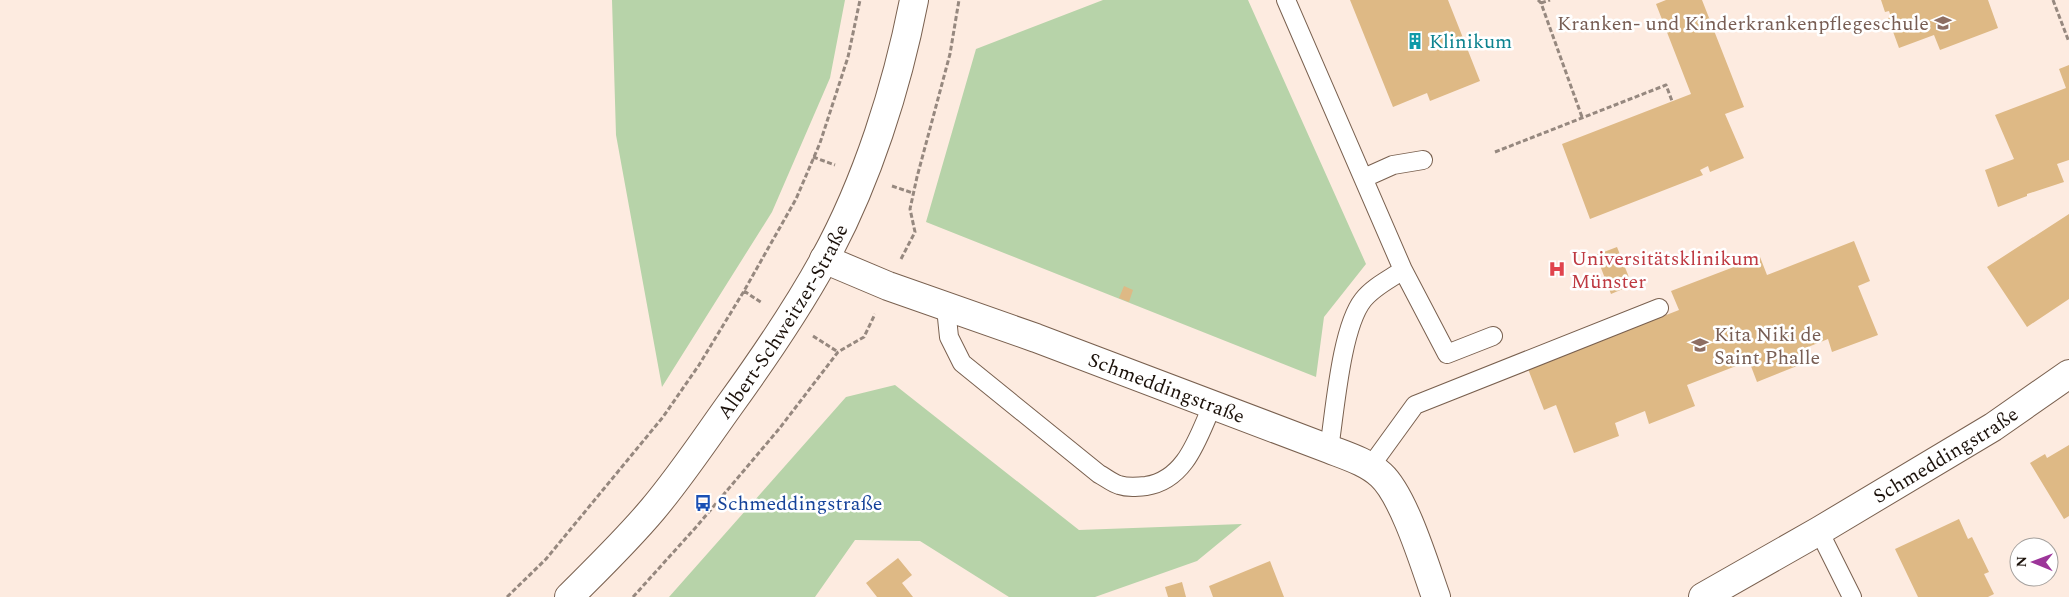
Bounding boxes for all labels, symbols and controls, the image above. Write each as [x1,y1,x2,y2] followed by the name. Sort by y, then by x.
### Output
[1557,9,1929,39] place label: Kranken- und Kinderkrankenpflegeschule
[1933,13,1953,33] school or university icon: Kranken- und Kinderkrankenpflegeschule
[1429,27,1512,57] place label: Klinikum
[1405,31,1425,51] building icon: Klinikum
[710,219,856,426] street label: Albert-Schweitzer-Straße
[1571,244,1760,297] place label: Universitätsklinikum Münster
[1547,259,1567,279] hospital icon: Universitätsklinikum Münster
[1714,320,1821,373] place label: Kita Niki de Saint Phalle
[1690,335,1710,355] school or university icon: Kita Niki de Saint Phalle
[1084,345,1249,432] street label: Schmeddingstraße
[1867,400,2025,511] street label: Schmeddingstraße
[717,489,882,519] place label: Schmeddingstraße
[693,493,713,513] bus stop icon: Schmeddingstraße
[2009,537,2059,587] north arrow
[2011,556,2032,568] text: N

